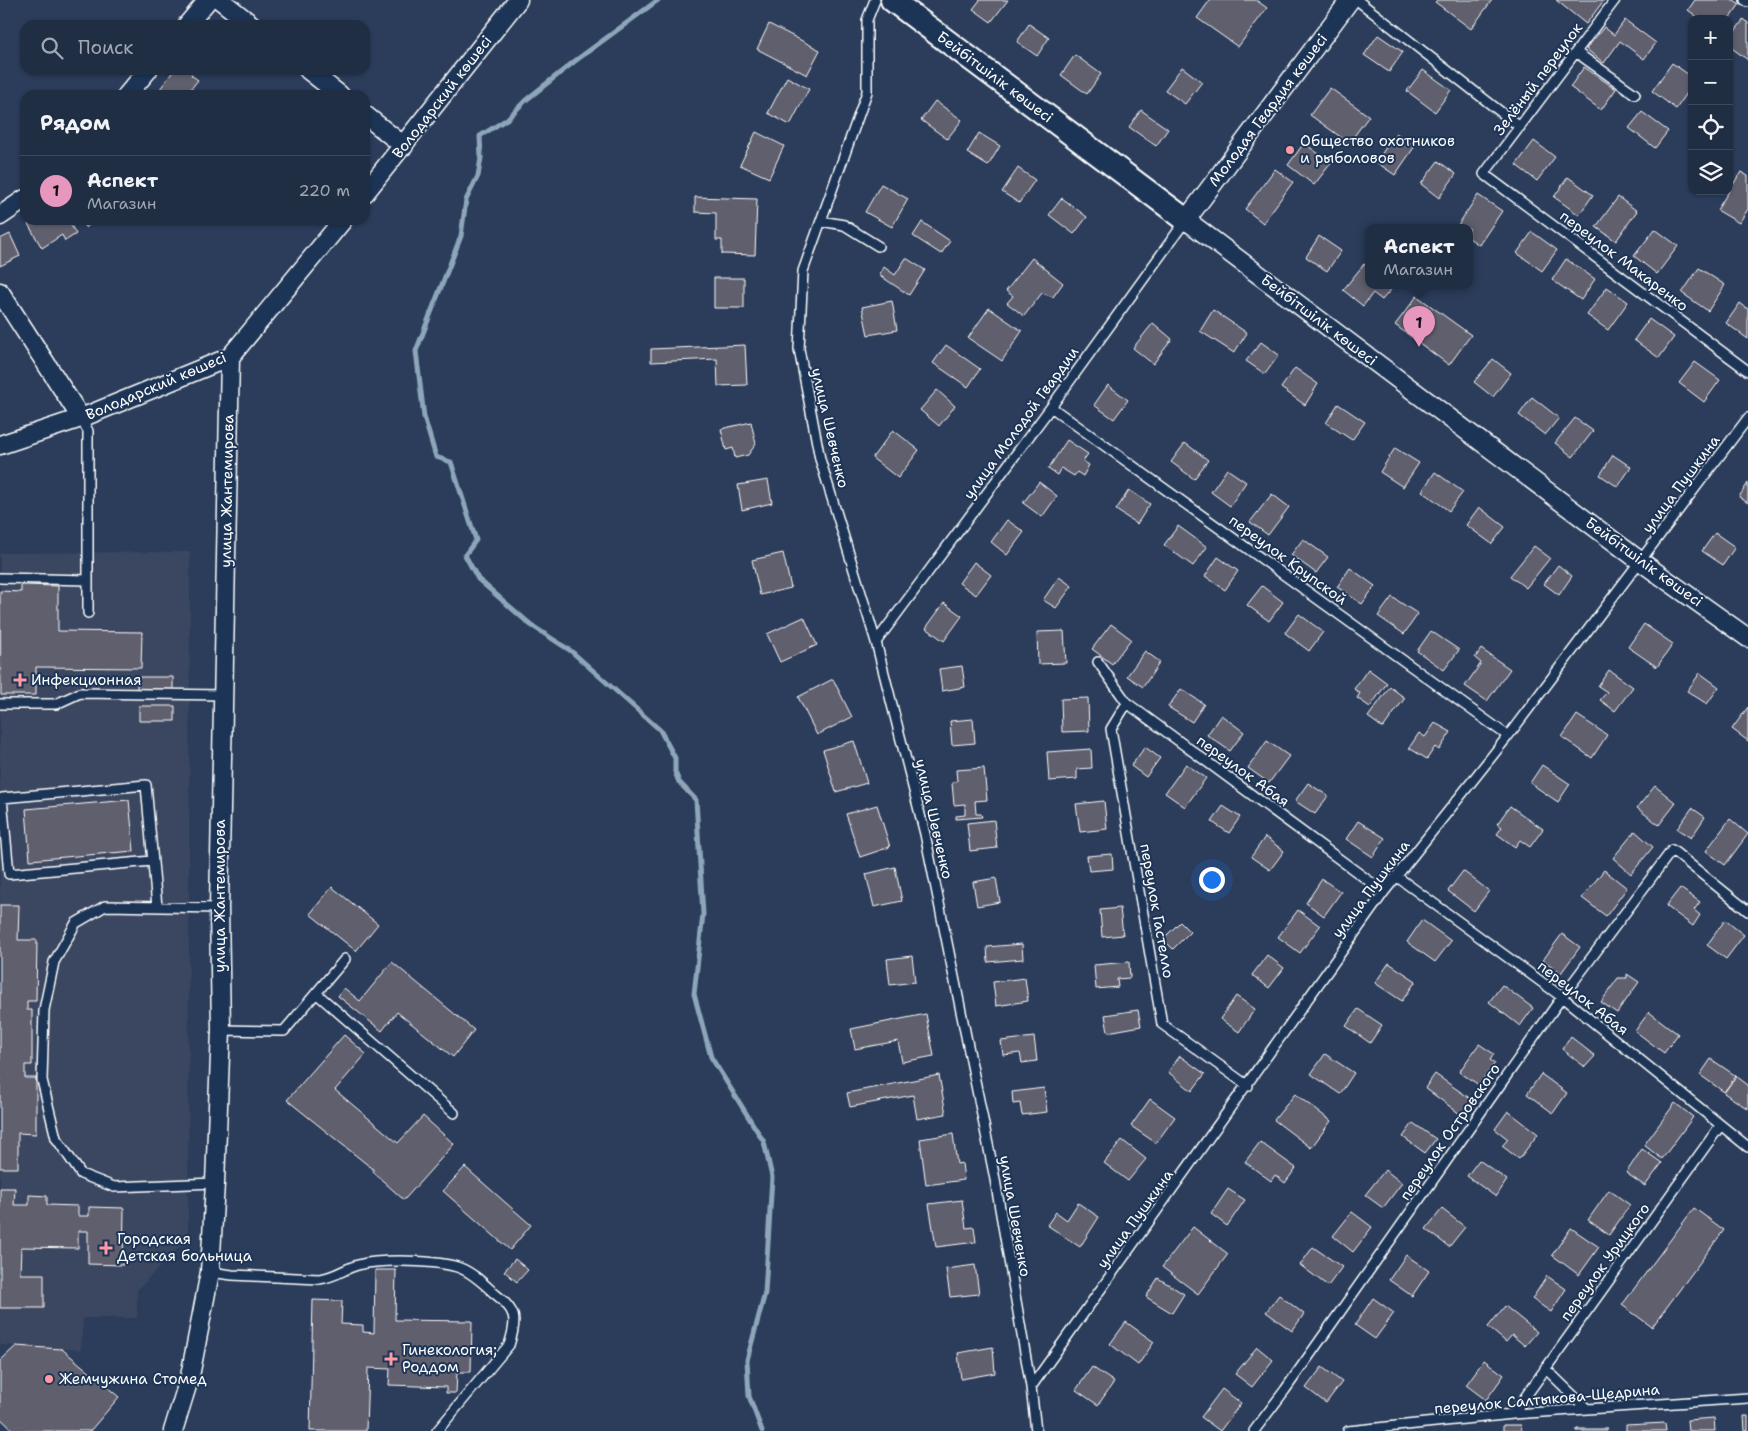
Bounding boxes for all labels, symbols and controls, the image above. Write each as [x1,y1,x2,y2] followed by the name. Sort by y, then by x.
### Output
[1688,15,1733,195] map controls
[1688,15,1733,60] button: +
[1489,19,1587,139] street label: Зелёный переулок
[20,20,370,75] search box
[933,27,1057,127] street label: Бейбітшілік көшесі
[1204,30,1332,190] street label: Молодая Гвардия көшесі
[388,31,496,163] street label: Володарский көшесі
[38,34,66,62] icon: search
[78,35,133,60] text: Поиск
[1688,60,1733,105] button: −
[1688,105,1733,150] button: locate
[40,109,110,137] text: Рядом
[1300,131,1455,168] place label: Общество охотников и рыболовов
[1284,144,1296,156] marker: Общество охотников и рыболовов
[1688,150,1733,195] button: layers
[87,168,158,193] text: Аспект
[52,180,60,201] text: 1
[298,180,350,201] text: 220 m
[87,193,156,214] text: Магазин
[1556,206,1692,316] street label: переулок Макаренко
[1365,224,1473,289] popup
[1383,234,1455,259] text: Аспект
[1383,259,1453,280] text: Магазин
[1257,270,1381,370] street label: Бейбітшілік көшесі
[1403,306,1435,347] pin: 1
[959,343,1083,503] street label: улица Молодой Гвардии
[83,347,229,425] street label: Володарский көшесі
[806,366,854,490] street label: улица Шевченко
[216,414,238,568] street label: улица Жантемирова
[1638,430,1725,537] street label: улица Пушкина
[1225,510,1351,610] street label: переулок Крупской
[1581,513,1707,611] street label: Бейбітшілік көшесі
[31,670,142,690] place label: Инфекционная
[13,673,27,687] marker: Инфекционная
[1193,730,1293,812] street label: переулок Абая
[910,757,958,881] street label: улица Шевченко
[210,819,230,973] street label: улица Жантемирова
[1328,835,1415,942] street label: улица Пушкина
[1135,842,1179,980] street label: переулок Гастелло
[1199,867,1225,893] your location
[1533,956,1633,1040] street label: переулок Абая
[1395,1060,1505,1204] street label: переулок Островского
[994,1154,1036,1278] street label: улица Шевченко
[1092,1165,1178,1272] street label: улица Пушкина
[1556,1199,1654,1325] street label: переулок Урицкого
[117,1229,253,1266] place label: Городская Детская больница
[99,1241,113,1255] marker: Городская Детская больница
[402,1340,497,1377] place label: Гинекология; Роддом
[384,1352,398,1366] marker: Гинекология; Роддом
[59,1369,207,1389] place label: Жемчужина Стомед
[43,1373,55,1385] marker: Жемчужина Стомед
[1433,1379,1661,1419] street label: переулок Салтыкова-Щедрина

